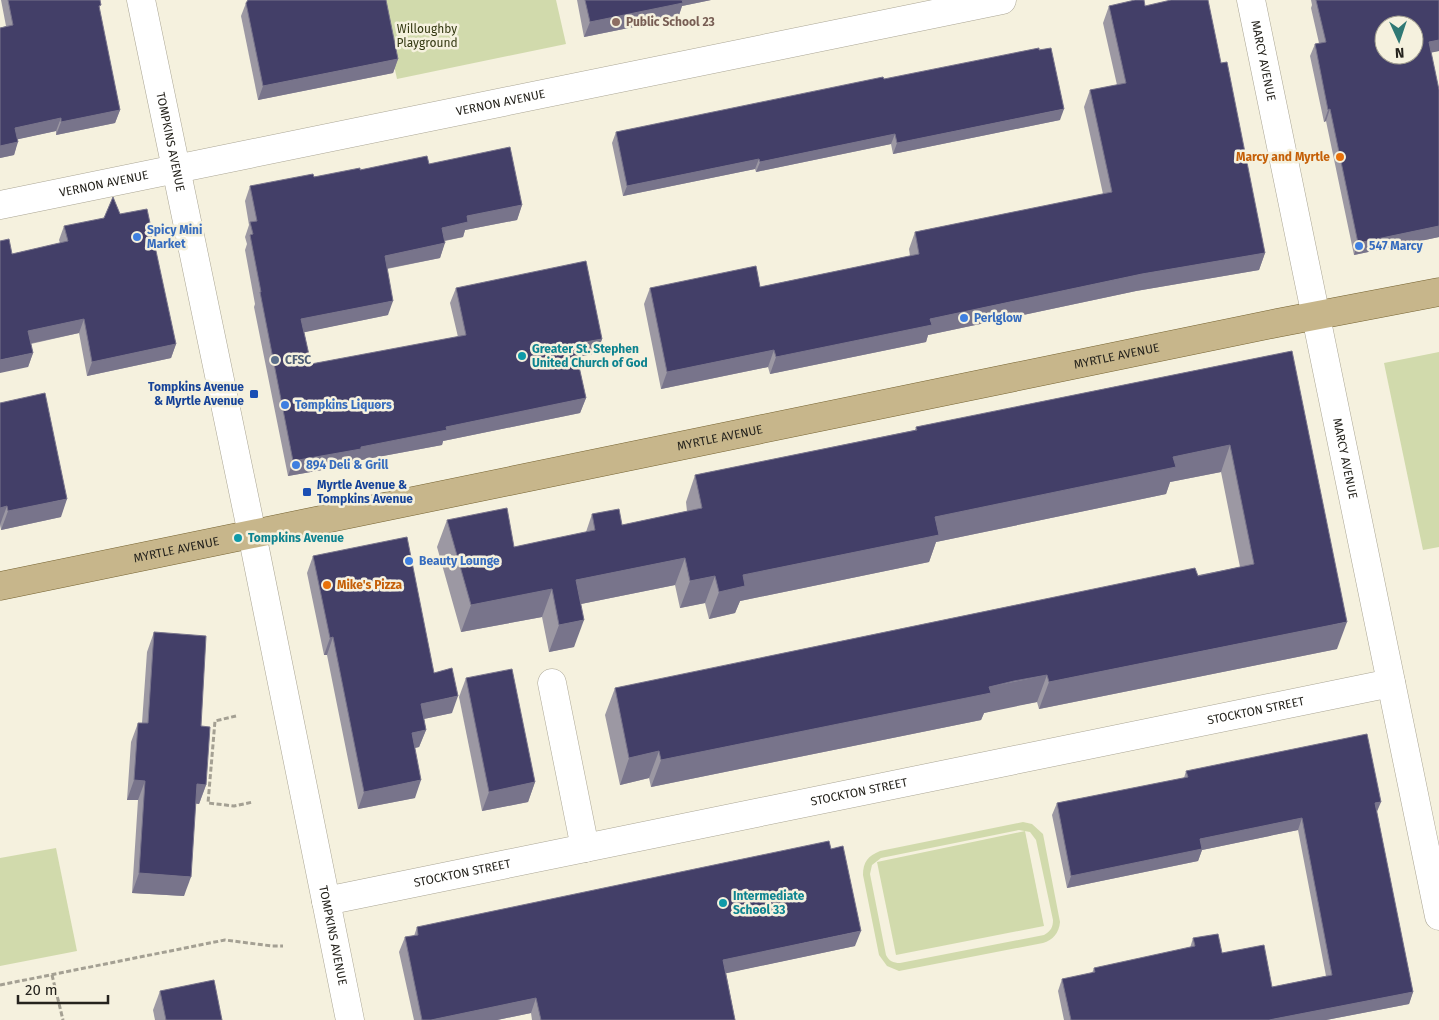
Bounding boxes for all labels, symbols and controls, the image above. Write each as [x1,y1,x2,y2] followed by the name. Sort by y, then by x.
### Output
[626,15,715,29] place label: Public School 23
[1374,15,1424,65] north arrow
[610,16,622,28] marker: Public School 23
[1248,19,1279,102] street label: MARCY AVENUE
[396,22,458,50] park label: Willoughby Playground
[1395,44,1405,61] text: N
[455,87,546,119] street label: VERNON AVENUE
[153,91,188,193] street label: TOMPKINS AVENUE
[1236,150,1330,164] place label: Marcy and Myrtle
[1334,151,1346,163] marker: Marcy and Myrtle
[58,168,150,200] street label: VERNON AVENUE
[147,223,202,251] place label: Spicy Mini Market
[131,231,143,243] marker: Spicy Mini Market
[1369,239,1424,253] place label: 547 Marcy
[1353,240,1365,252] marker: 547 Marcy
[974,311,1022,325] place label: Perlglow
[958,312,970,324] marker: Perlglow
[1073,340,1161,372] street label: MYRTLE AVENUE
[532,342,648,370] place label: Greater St. Stephen United Church of God
[516,350,528,362] marker: Greater St. Stephen United Church of God
[285,353,311,367] place label: CFSC
[269,354,281,366] marker: CFSC
[148,380,244,408] place label: Tompkins Avenue & Myrtle Avenue
[248,388,260,400] marker: Tompkins Avenue & Myrtle Avenue
[295,398,392,412] place label: Tompkins Liquors
[279,399,291,411] marker: Tompkins Liquors
[1330,417,1360,500] street label: MARCY AVENUE
[676,422,764,453] street label: MYRTLE AVENUE
[306,458,389,472] place label: 894 Deli & Grill
[290,459,302,471] marker: 894 Deli & Grill
[317,478,413,506] place label: Myrtle Avenue & Tompkins Avenue
[301,486,313,498] marker: Myrtle Avenue & Tompkins Avenue
[248,531,344,545] place label: Tompkins Avenue
[232,532,244,544] marker: Tompkins Avenue
[132,534,220,565] street label: MYRTLE AVENUE
[419,554,500,568] place label: Beauty Lounge
[403,555,415,567] marker: Beauty Lounge
[337,578,403,592] place label: Mike's Pizza
[321,579,333,591] marker: Mike's Pizza
[1206,694,1306,727] street label: STOCKTON STREET
[809,775,909,809] street label: STOCKTON STREET
[413,856,513,890] street label: STOCKTON STREET
[316,884,350,987] street label: TOMPKINS AVENUE
[733,889,805,917] place label: Intermediate School 33
[717,897,729,909] marker: Intermediate School 33
[18,972,108,1004] scale bar
[25,981,58,999] text: 20 m

